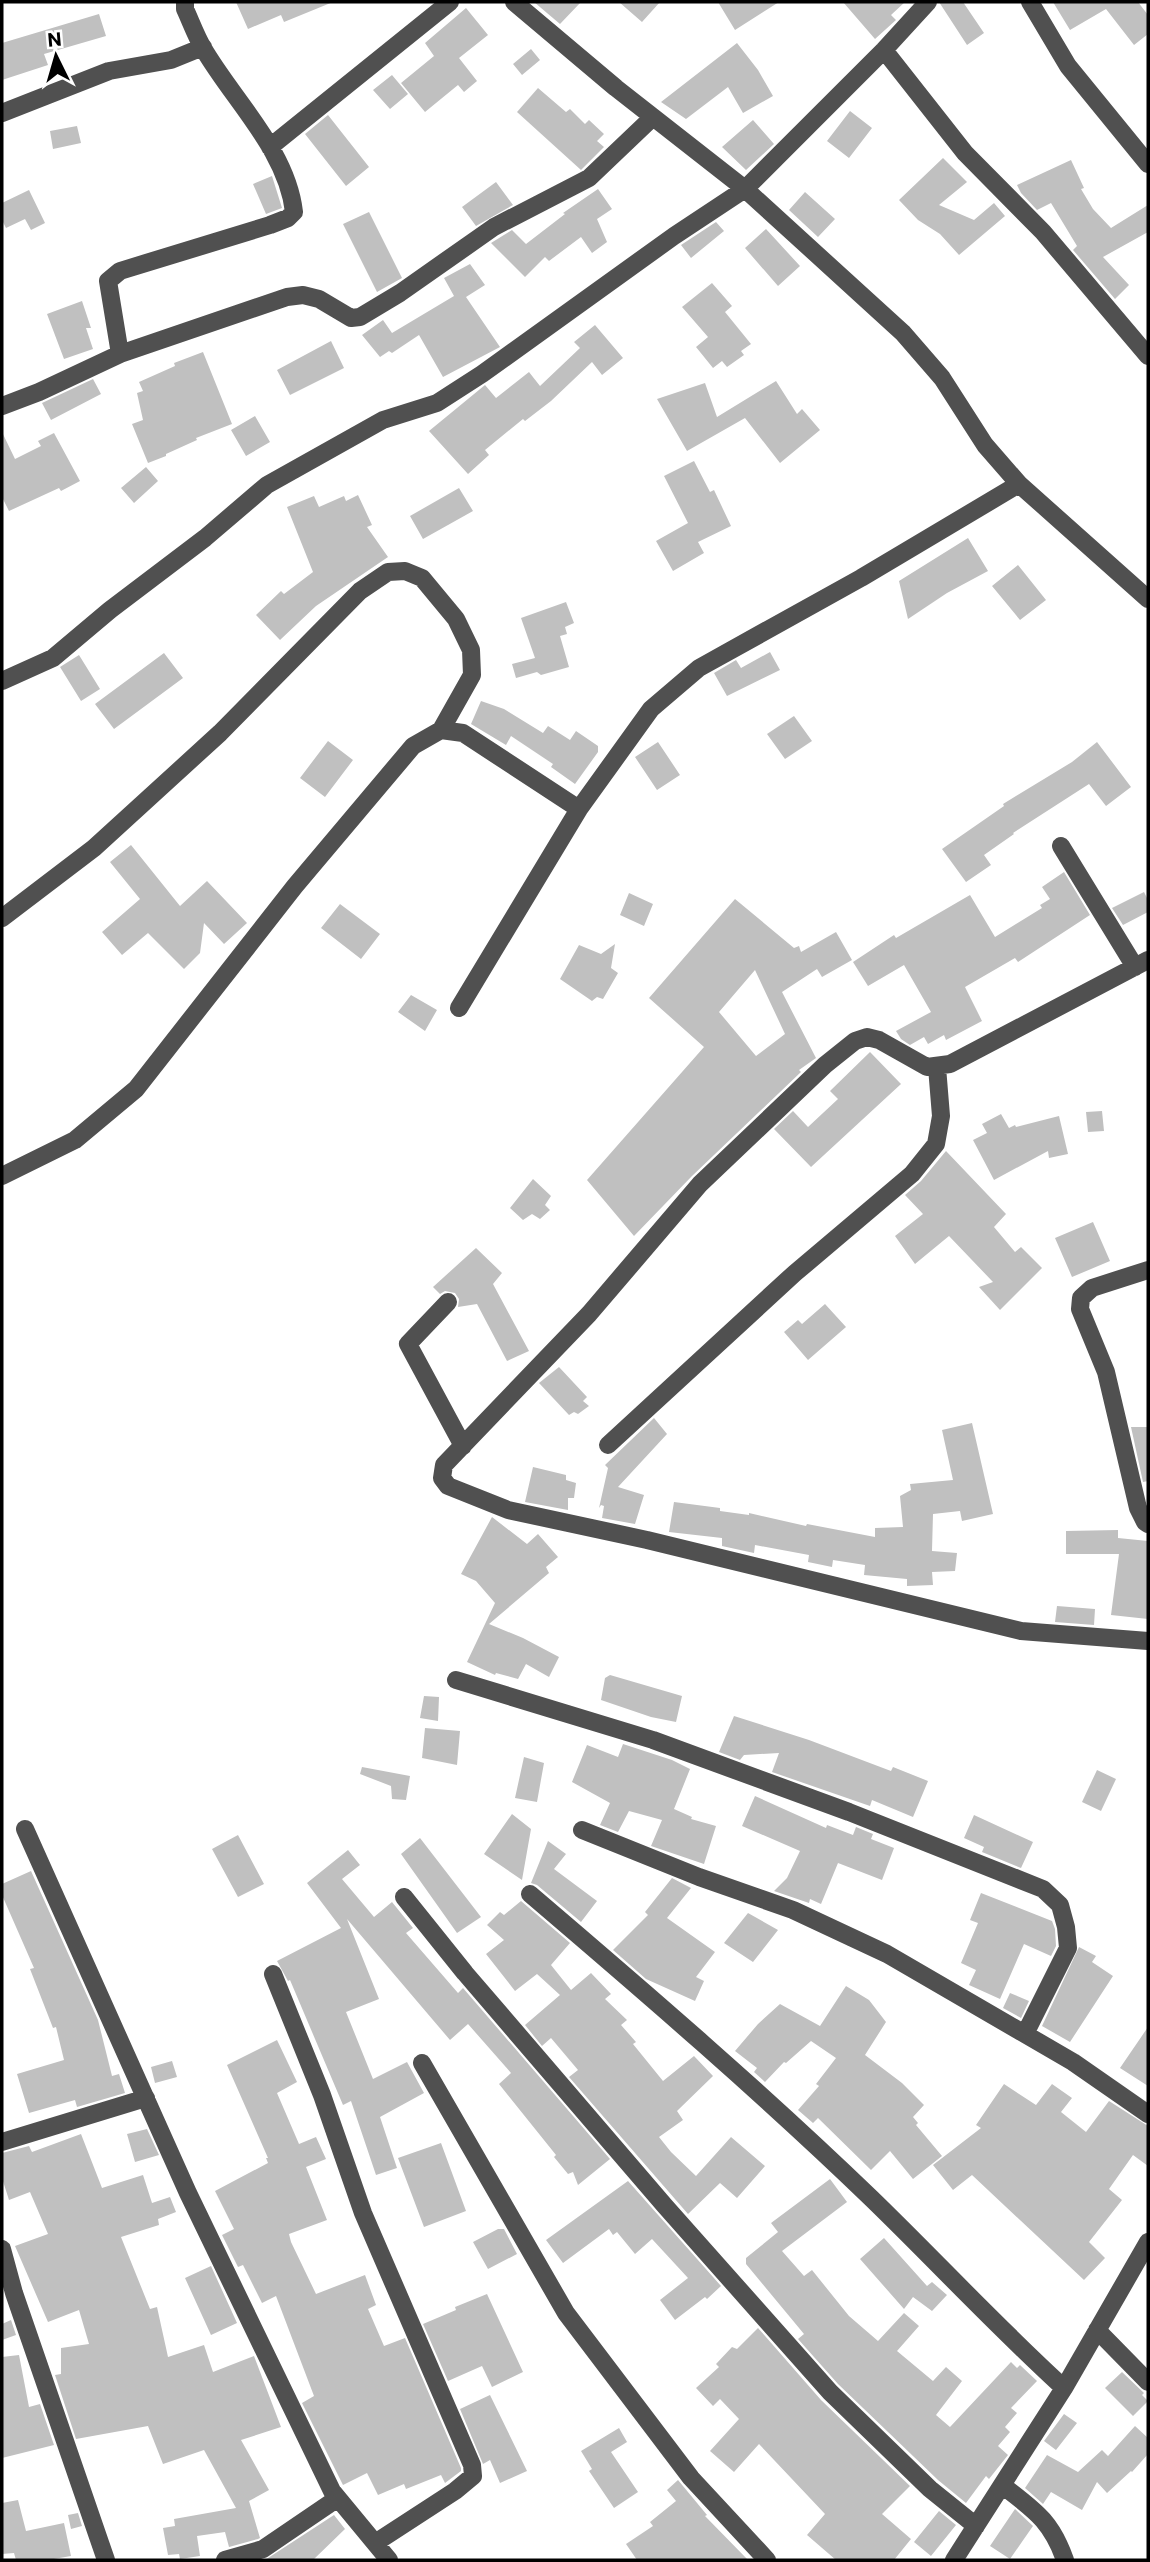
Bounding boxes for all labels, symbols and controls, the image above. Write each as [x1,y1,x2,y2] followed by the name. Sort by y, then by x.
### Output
[21,21,91,91] north arrow
[46,26,63,51] text: N

